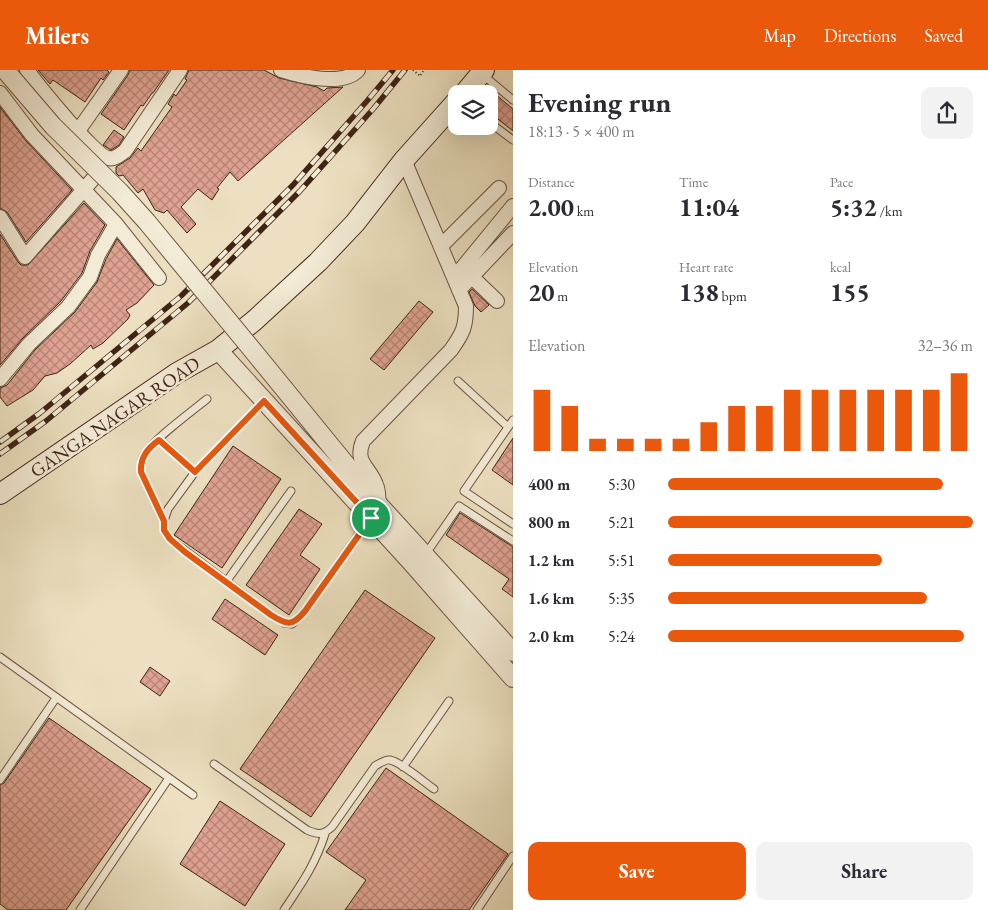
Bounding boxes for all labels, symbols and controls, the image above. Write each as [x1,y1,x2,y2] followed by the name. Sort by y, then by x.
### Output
[25,20,89,51] text: Milers
[764,24,796,47] text: Map
[824,24,896,47] text: Directions
[924,24,963,47] text: Saved
[528,84,671,120] text: Evening run
[448,85,498,135] map controls
[448,85,498,135] button: layers
[921,87,973,139] button: share
[528,121,635,142] text: 18:13 · 5 × 400 m
[528,173,575,191] text: Distance
[679,173,708,191] text: Time
[830,173,854,191] text: Pace
[528,191,574,223] text: 2.00
[679,191,739,223] text: 11:04
[830,191,877,223] text: 5:32
[574,202,594,220] text: km
[877,202,903,220] text: /km
[528,258,578,276] text: Elevation
[679,258,733,276] text: Heart rate
[830,258,851,276] text: kcal
[528,276,554,308] text: 20
[679,276,719,308] text: 138
[830,276,870,308] text: 155
[554,287,568,305] text: m
[719,287,747,305] text: bpm
[528,335,586,356] text: Elevation
[918,335,973,356] text: 32–36 m
[25,351,205,483] street label: GANGA NAGAR ROAD
[528,474,570,495] text: 400 m
[608,474,635,495] text: 5:30
[350,497,392,539] pin
[357,504,385,532] icon: arrive
[528,512,570,533] text: 800 m
[608,512,635,533] text: 5:21
[528,550,574,571] text: 1.2 km
[608,550,635,571] text: 5:51
[528,588,574,609] text: 1.6 km
[608,588,635,609] text: 5:35
[528,626,574,647] text: 2.0 km
[608,626,635,647] text: 5:24
[528,842,746,900] button: Save
[756,842,973,900] button: Share

